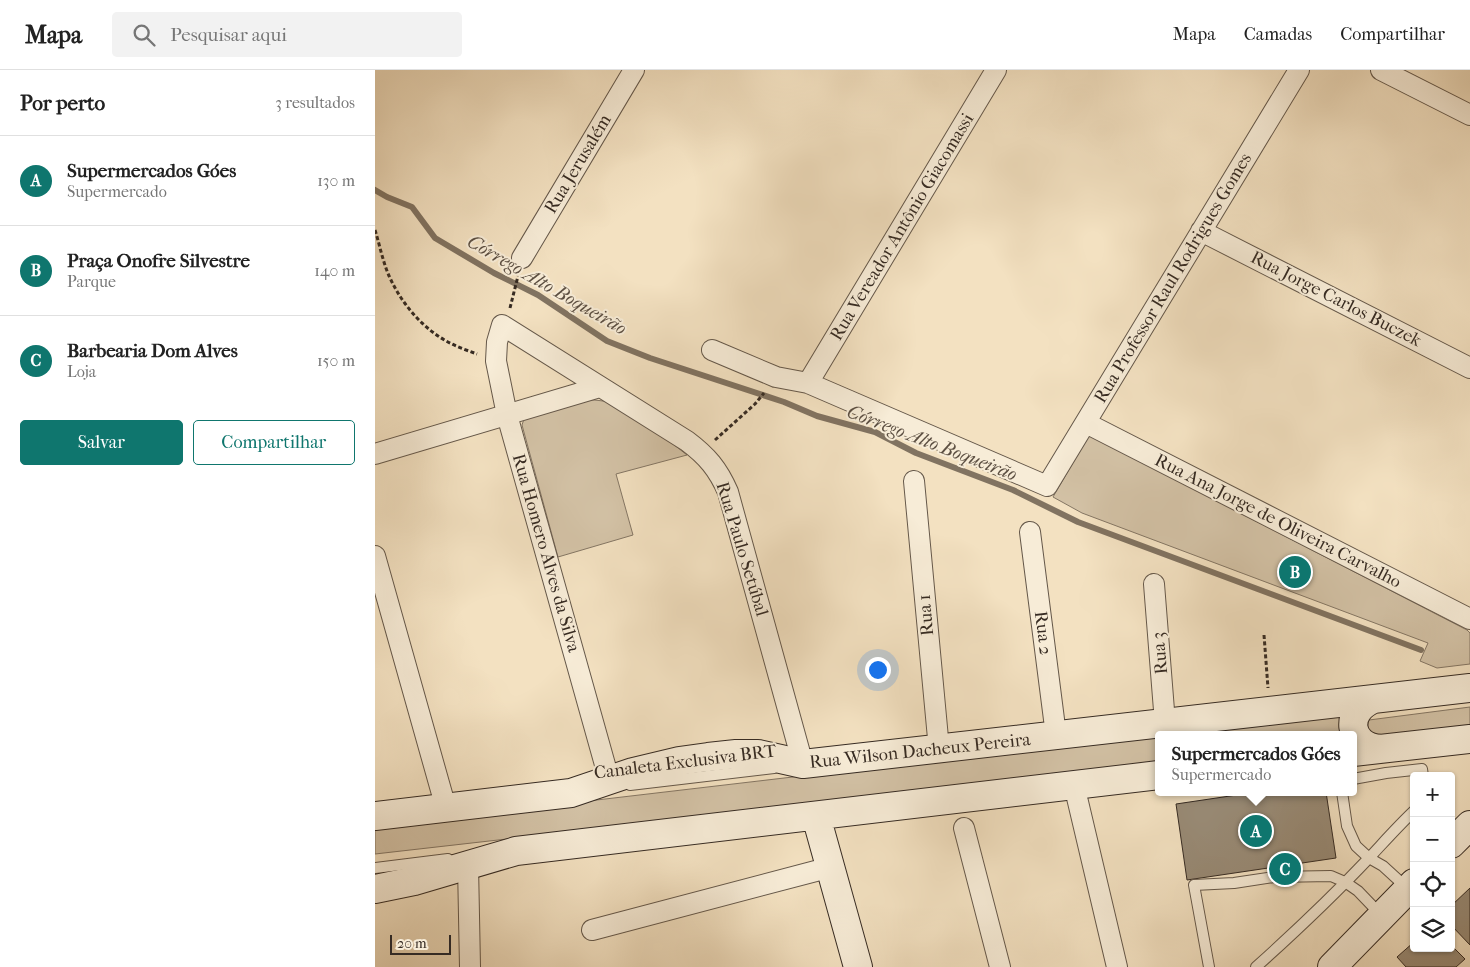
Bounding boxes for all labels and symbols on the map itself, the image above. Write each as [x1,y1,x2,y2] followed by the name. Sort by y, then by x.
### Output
[826,109,979,344] street label: Rua Vereador Antônio Giacomassi
[540,111,616,217] street label: Rua Jerusalém
[1090,149,1256,407] street label: Rua Professor Raul Rodrigues Gomes
[463,230,631,340] water label: Córrego Alto Boqueirão
[1247,247,1426,352] street label: Rua Jorge Carlos Buczek
[844,400,1020,486] water label: Córrego Alto Boqueirão
[1151,450,1405,592] street label: Rua Ana Jorge de Oliveira Carvalho
[508,451,585,655] street label: Rua Homero Alves da Silva
[712,479,772,619] street label: Rua Paulo Setúbal
[1279,553,1311,591] pin: B
[914,593,938,637] street label: Rua 1
[1030,610,1056,656] street label: Rua 2
[1148,631,1172,675] street label: Rua 3
[865,657,891,683] your location
[808,729,1032,773] street label: Rua Wilson Dacheux Pereira
[593,740,778,784] street label: Canaleta Exclusiva BRT
[1240,812,1272,850] pin: A
[1269,850,1301,888] pin: C
[390,932,451,955] scale bar

